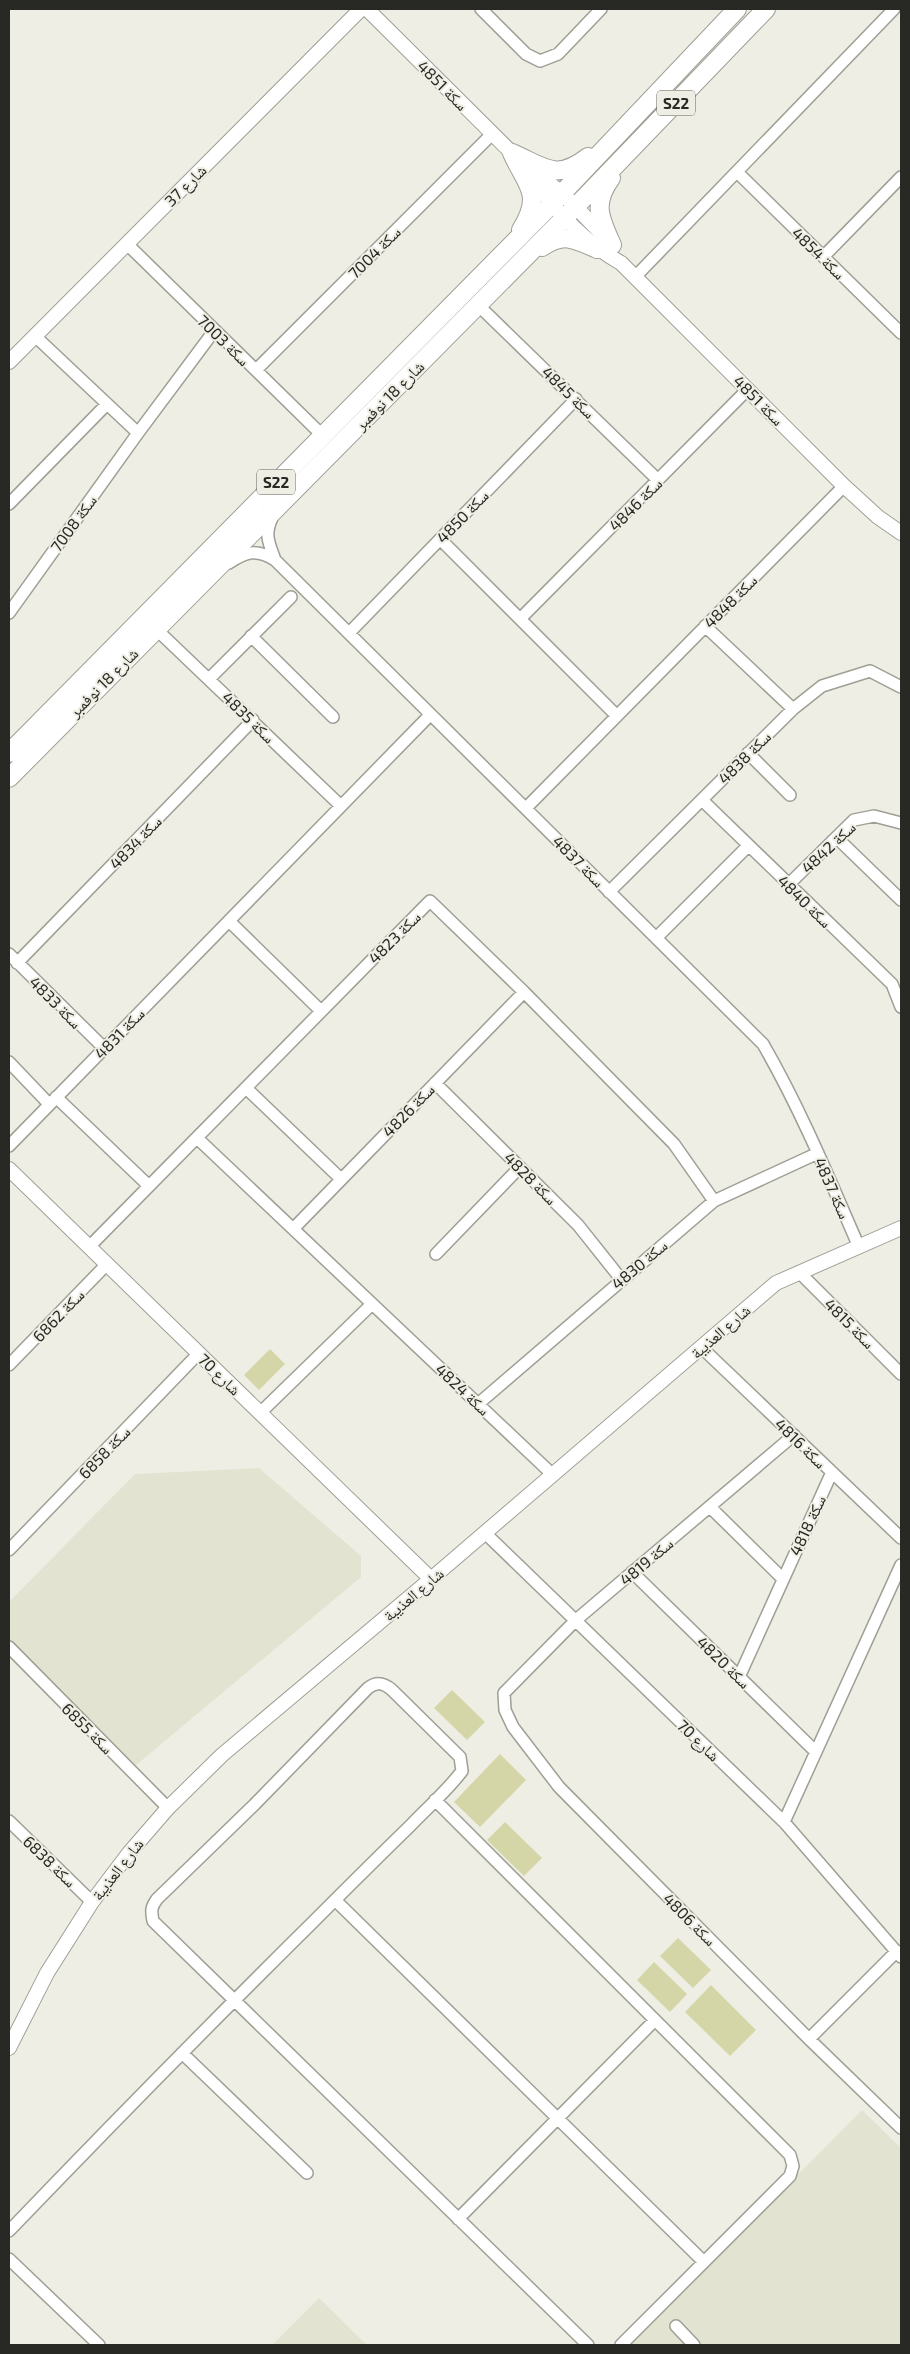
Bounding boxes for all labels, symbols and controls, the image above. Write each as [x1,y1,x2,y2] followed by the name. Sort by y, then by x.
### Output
[414,56,472,114] street label: سكة 4851
[657,90,695,116] road number: S22
[160,160,211,211] street label: شارع 37
[344,222,404,282] street label: سكة 7004
[788,223,850,283] street label: سكة 4854
[194,311,254,369] street label: سكة 7003
[350,356,429,436] street label: شارع 18 نوفمبر
[538,362,600,422] street label: سكة 4845
[730,371,788,429] street label: سكة 4851
[257,470,295,494] road number: S22
[605,474,665,534] street label: سكة 4846
[432,485,492,547] street label: سكة 4850
[46,491,100,555] street label: سكة 7008
[699,570,761,632] street label: سكة 4848
[64,643,143,723] street label: شارع 18 نوفمبر
[219,687,279,747] street label: سكة 4835
[714,727,774,787] street label: سكة 4838
[105,811,165,873] street label: سكة 4834
[797,817,859,877] street label: سكة 4842
[549,831,609,891] street label: سكة 4837
[774,871,836,931] street label: سكة 4840
[364,907,424,967] street label: سكة 4823
[26,972,86,1032] street label: سكة 4833
[90,1004,148,1062] street label: سكة 4831
[378,1080,438,1140] street label: سكة 4826
[501,1148,561,1208] street label: سكة 4828
[811,1154,855,1222] street label: سكة 4837
[607,1235,671,1293] street label: سكة 4830
[28,1285,88,1345] street label: سكة 6862
[821,1294,879,1352] street label: سكة 4815
[686,1300,755,1364] street label: شارع العذيبة
[193,1349,245,1400] street label: شارع 70
[432,1359,494,1419] street label: سكة 4824
[771,1414,831,1472] street label: سكة 4816
[74,1422,134,1482] street label: سكة 6858
[785,1492,829,1558] street label: سكة 4818
[615,1533,677,1589] street label: سكة 4819
[379,1563,448,1626] street label: شارع العذيبة
[693,1632,755,1692] street label: سكة 4820
[58,1698,118,1758] street label: سكة 6855
[672,1715,724,1766] street label: شارع 70
[20,1831,80,1891] street label: سكة 6838
[87,1834,148,1905] street label: شارع العذيبة
[660,1889,720,1949] street label: سكة 4806

